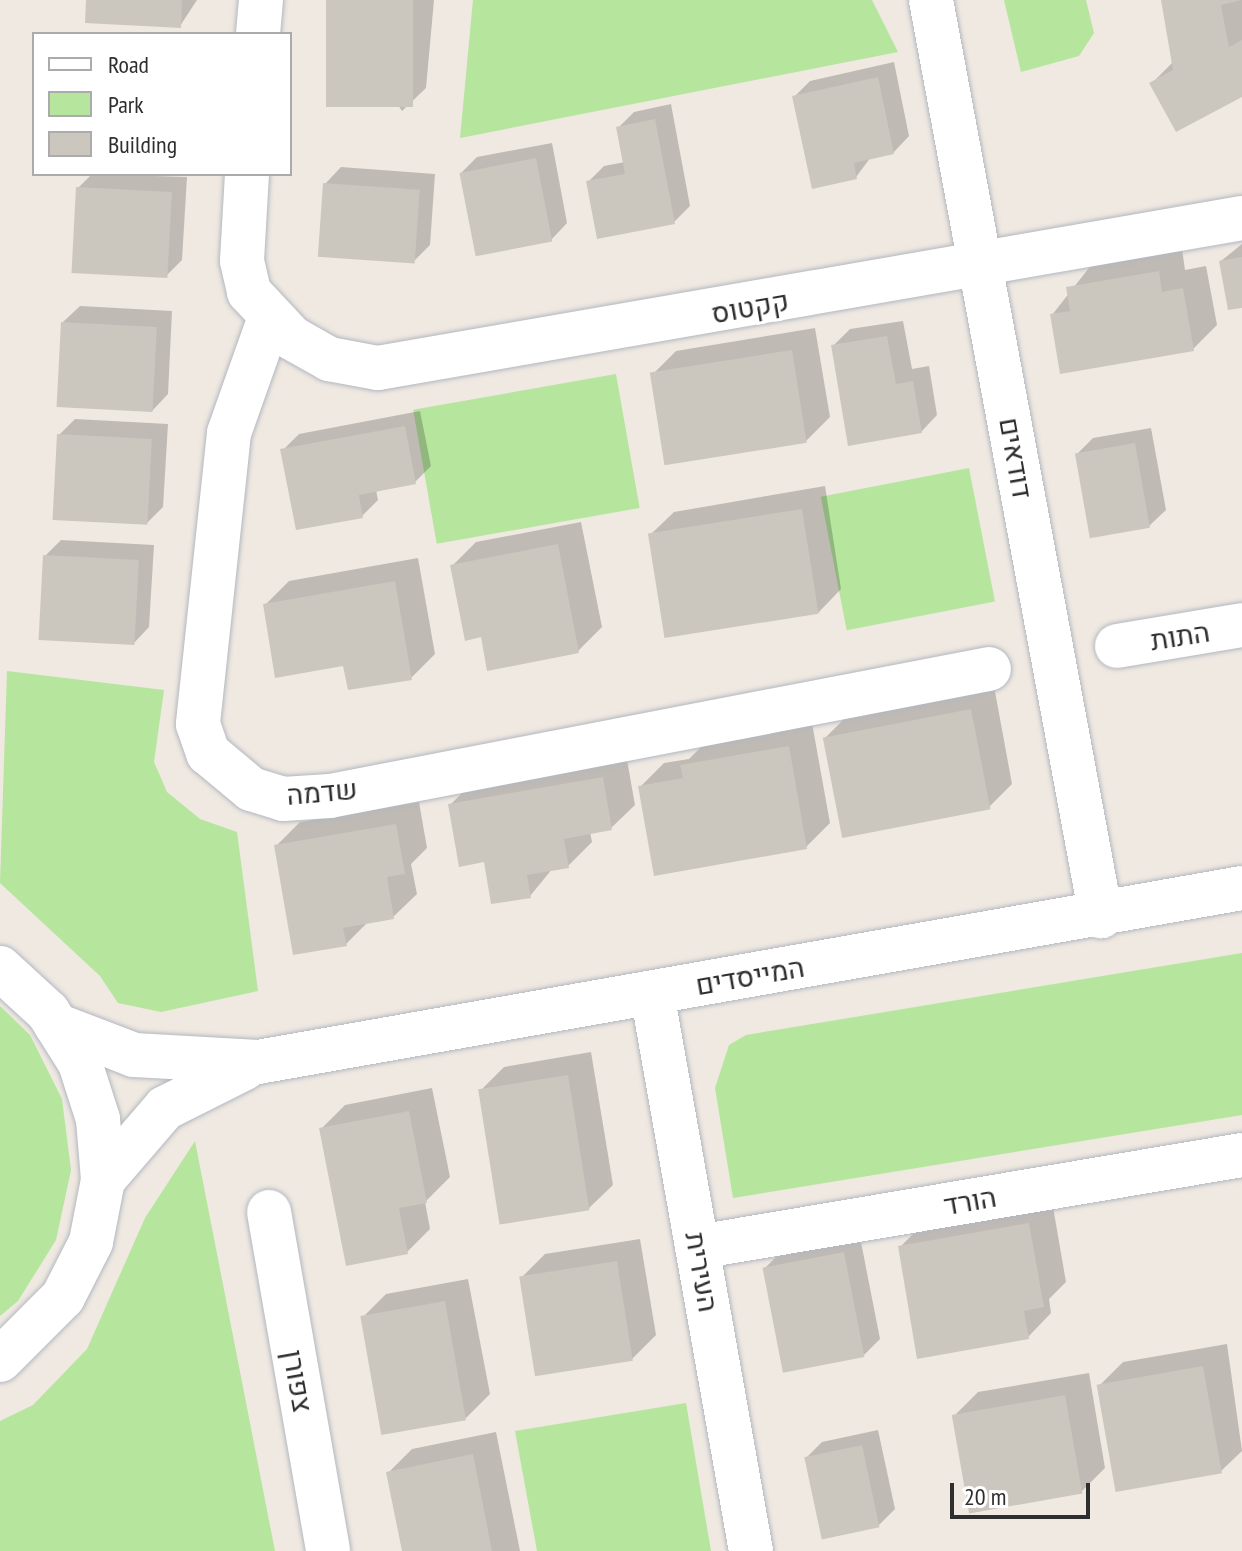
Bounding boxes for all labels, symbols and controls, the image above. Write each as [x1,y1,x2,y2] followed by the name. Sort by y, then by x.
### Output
[32,32,292,176] legend
[108,49,149,80] text: Road
[108,89,144,120] text: Park
[108,129,177,160] text: Building
[709,284,791,330] street label: קקטוס
[992,415,1040,501] street label: דודאים
[1148,615,1212,657] street label: התות
[285,772,359,812] street label: שדמה
[693,950,807,1002] street label: המייסדים
[941,1180,999,1222] street label: הורד
[678,1229,726,1315] street label: העירית
[276,1347,320,1415] street label: צפורן
[954,1467,1094,1517] scale bar
[964,1481,1006,1512] text: 20 m

